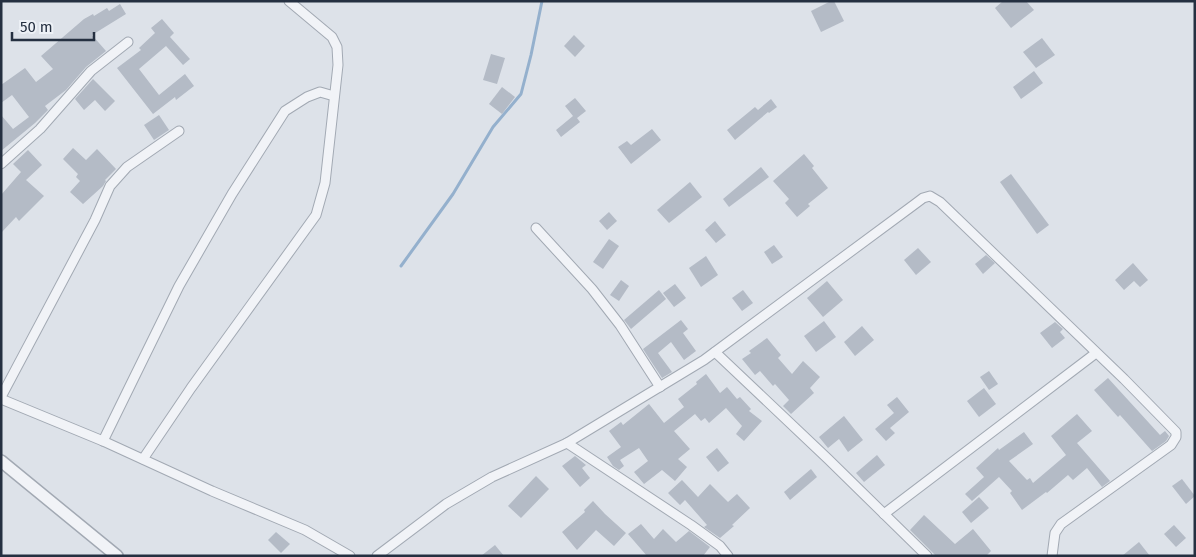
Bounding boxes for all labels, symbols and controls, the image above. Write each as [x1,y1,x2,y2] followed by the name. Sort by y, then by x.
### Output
[12,10,95,42] scale bar
[20,18,53,36] text: 50 m

